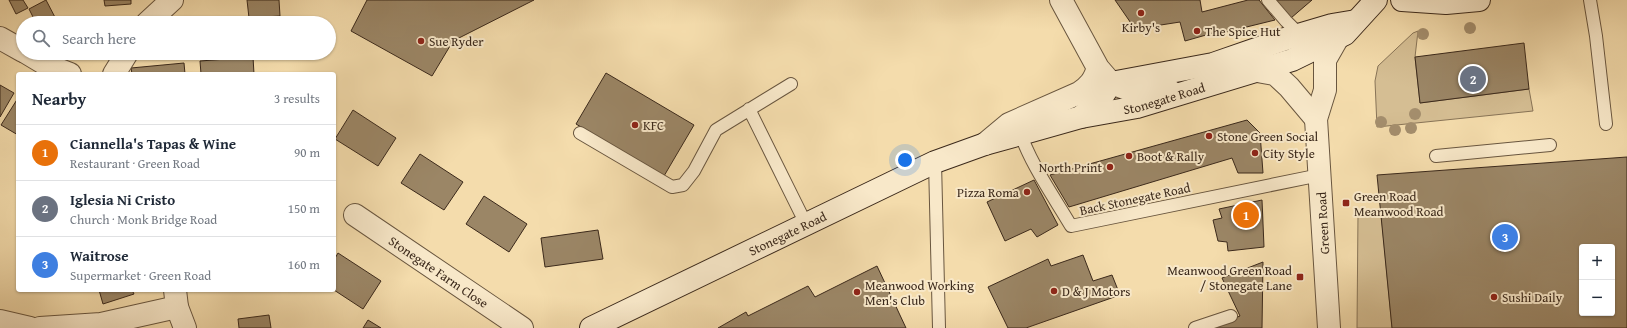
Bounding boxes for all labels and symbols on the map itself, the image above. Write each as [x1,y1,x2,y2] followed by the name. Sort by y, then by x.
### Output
[1136,8,1146,18] marker: Kirby's
[1122,18,1160,37] place label: Kirby's
[1205,22,1281,41] place label: The Spice Hut
[1192,26,1202,36] marker: The Spice Hut
[429,32,484,51] place label: Sue Ryder
[416,36,426,46] marker: Sue Ryder
[1460,64,1486,94] pin: 2
[1122,77,1207,119] street label: Stonegate Road
[643,116,664,135] place label: KFC
[630,120,640,130] marker: KFC
[1217,127,1319,146] place label: Stone Green Social
[1204,131,1214,141] marker: Stone Green Social
[1263,144,1315,163] place label: City Style
[1137,147,1205,166] place label: Boot & Rally
[1250,148,1260,158] marker: City Style
[895,150,915,170] your location
[1124,151,1134,161] marker: Boot & Rally
[1039,158,1102,177] place label: North Print
[1105,162,1115,172] marker: North Print
[1078,178,1192,220] street label: Back Stonegate Road
[957,183,1020,202] place label: Pizza Roma
[1022,187,1032,197] marker: Pizza Roma
[1354,187,1444,221] place label: Green Road Meanwood Road
[1312,191,1334,255] street label: Green Road
[1341,198,1351,208] marker: Green Road Meanwood Road
[1233,200,1259,230] pin: 1
[745,206,830,260] street label: Stonegate Road
[1492,222,1518,252] pin: 3
[385,231,492,312] street label: Stonegate Farm Close
[1167,261,1292,295] place label: Meanwood Green Road / Stonegate Lane
[1295,272,1305,282] marker: Meanwood Green Road / Stonegate Lane
[865,276,974,310] place label: Meanwood Working Men's Club
[1062,282,1130,301] place label: D & J Motors
[1049,286,1059,296] marker: D & J Motors
[852,287,862,297] marker: Meanwood Working Men's Club
[1502,288,1563,307] place label: Sushi Daily
[1489,292,1499,302] marker: Sushi Daily

